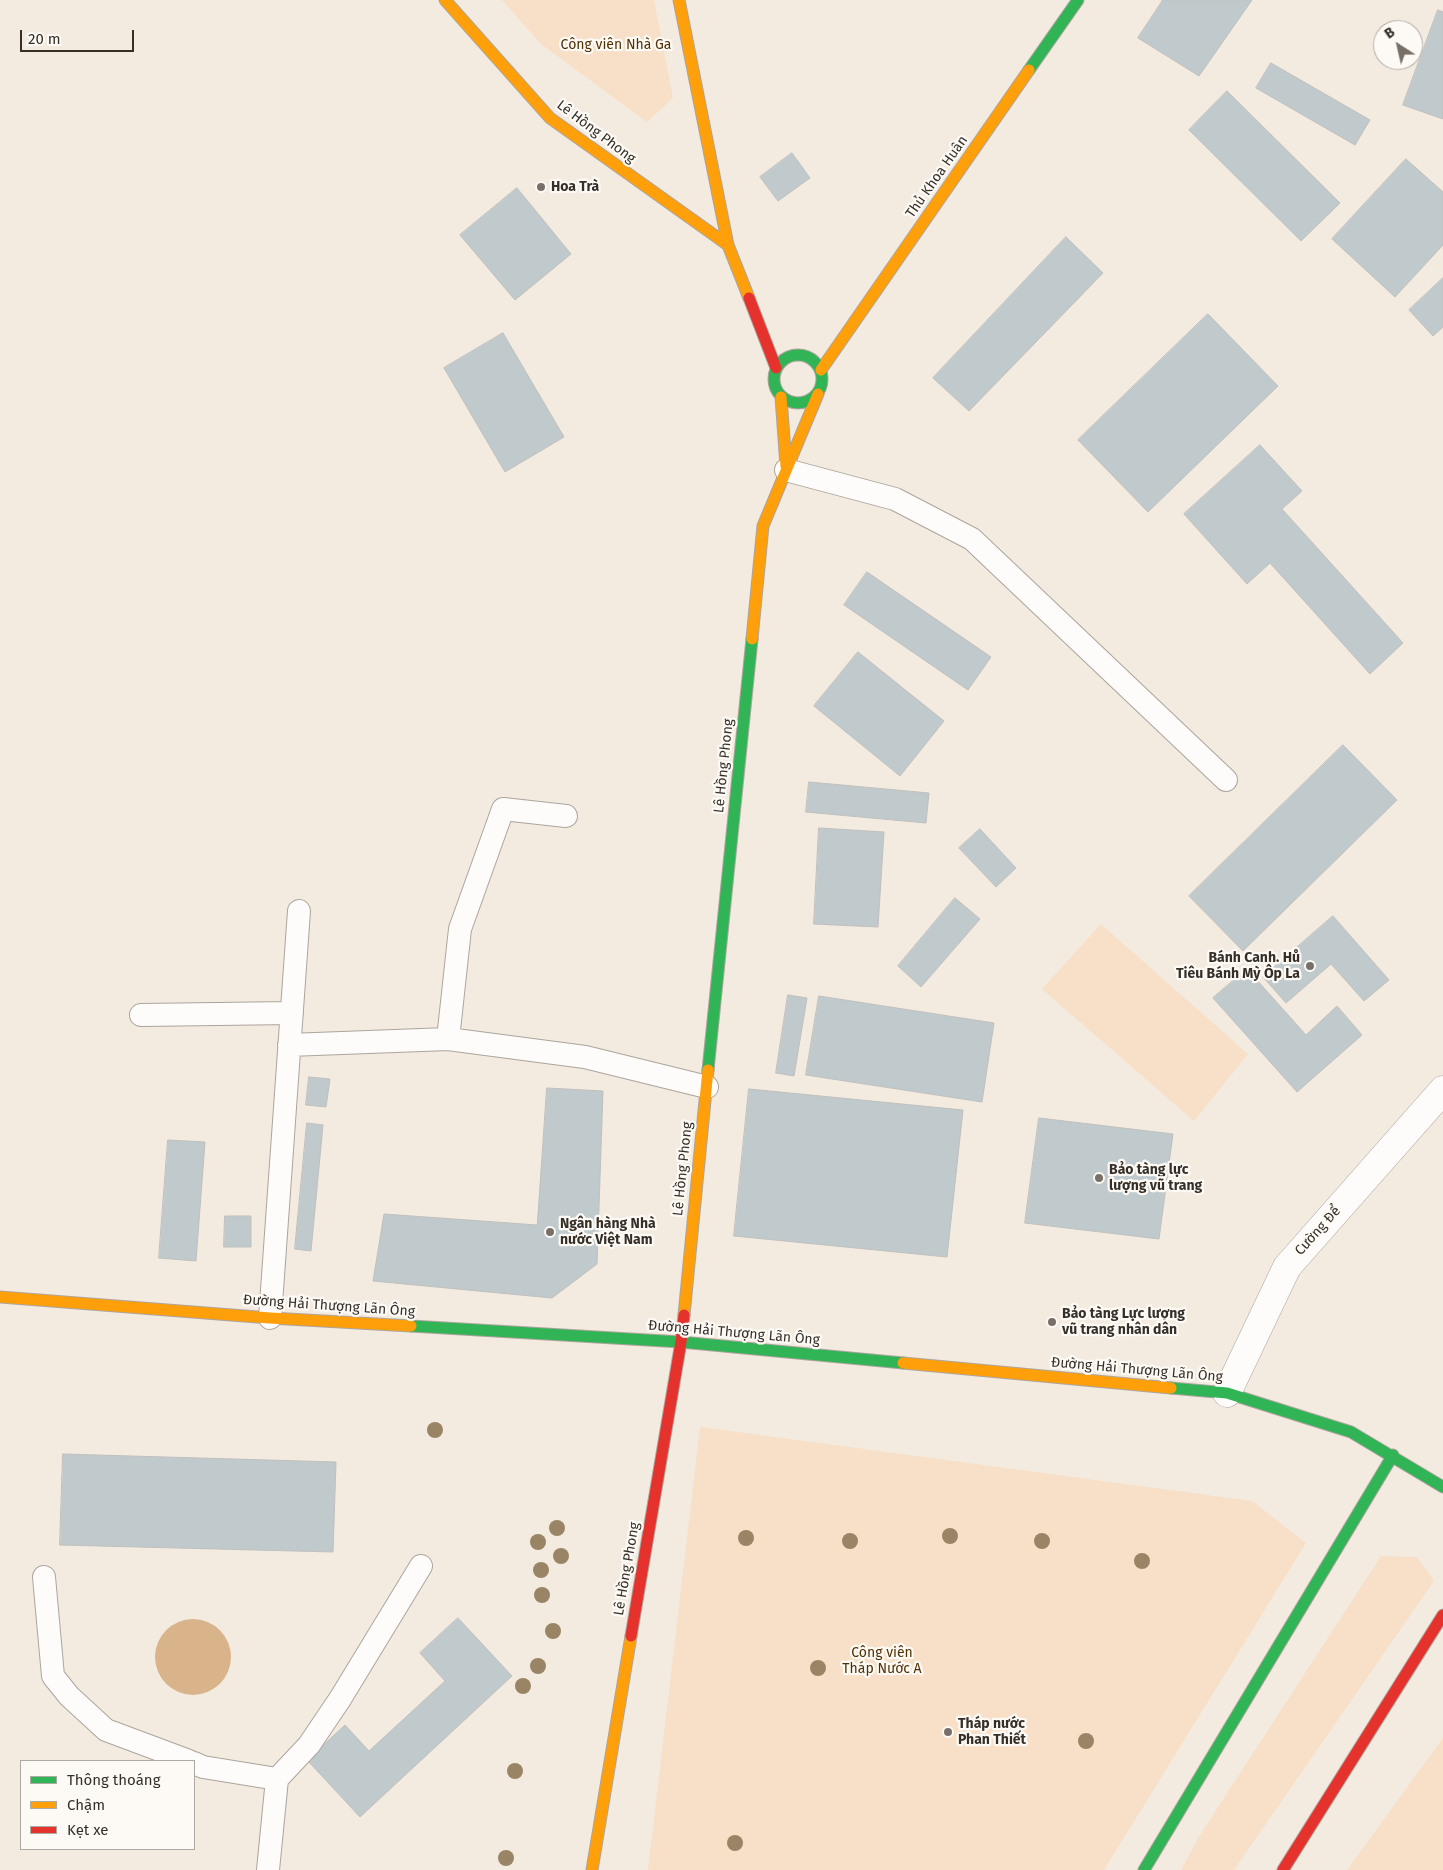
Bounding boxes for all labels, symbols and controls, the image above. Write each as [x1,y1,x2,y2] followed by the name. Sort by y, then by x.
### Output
[22,20,136,52] scale bar
[1373,20,1423,70] north arrow
[1381,24,1398,43] text: B
[28,30,61,48] text: 20 m
[561,37,671,53] park label: Công viên Nhà Ga
[553,97,639,167] street label: Lê Hồng Phong
[902,133,972,221] street label: Thủ Khoa Huân
[551,179,599,195] place label: Hoa Trà
[535,181,547,193] marker: Hoa Trà
[711,718,737,814] street label: Lê Hồng Phong
[1176,950,1300,982] place label: Bánh Canh. Hů Tiêu Bánh Mỳ Ôp La
[1304,960,1316,972] marker: Bánh Canh. Hů Tiêu Bánh Mỳ Ôp La
[670,1121,696,1217] street label: Lê Hồng Phong
[1109,1162,1202,1194] place label: Bảo tàng lực lượng vũ trang
[1093,1172,1105,1184] marker: Bảo tàng lực lượng vũ trang
[1292,1203,1344,1259] street label: Cường Để
[560,1216,656,1248] place label: Ngân hàng Nhà nước Việt Nam
[544,1226,556,1238] marker: Ngân hàng Nhà nước Việt Nam
[242,1292,416,1320] street label: Đường Hải Thượng Lãn Ông
[1062,1306,1185,1338] place label: Bảo tàng Lực lượng vũ trang nhân dân
[1046,1316,1058,1328] marker: Bảo tàng Lực lượng vũ trang nhân dân
[647,1317,821,1349] street label: Đường Hải Thượng Lãn Ông
[1050,1354,1224,1386] street label: Đường Hải Thượng Lãn Ông
[611,1521,643,1617] street label: Lê Hồng Phong
[842,1645,922,1678] park label: Công viên Tháp Nước A
[958,1716,1026,1748] place label: Tháp nước Phan Thiết
[942,1726,954,1738] marker: Tháp nước Phan Thiết
[20,1760,195,1850] legend
[67,1771,160,1789] text: Thông thoáng
[67,1796,105,1814] text: Chậm
[67,1821,109,1839] text: Kẹt xe

